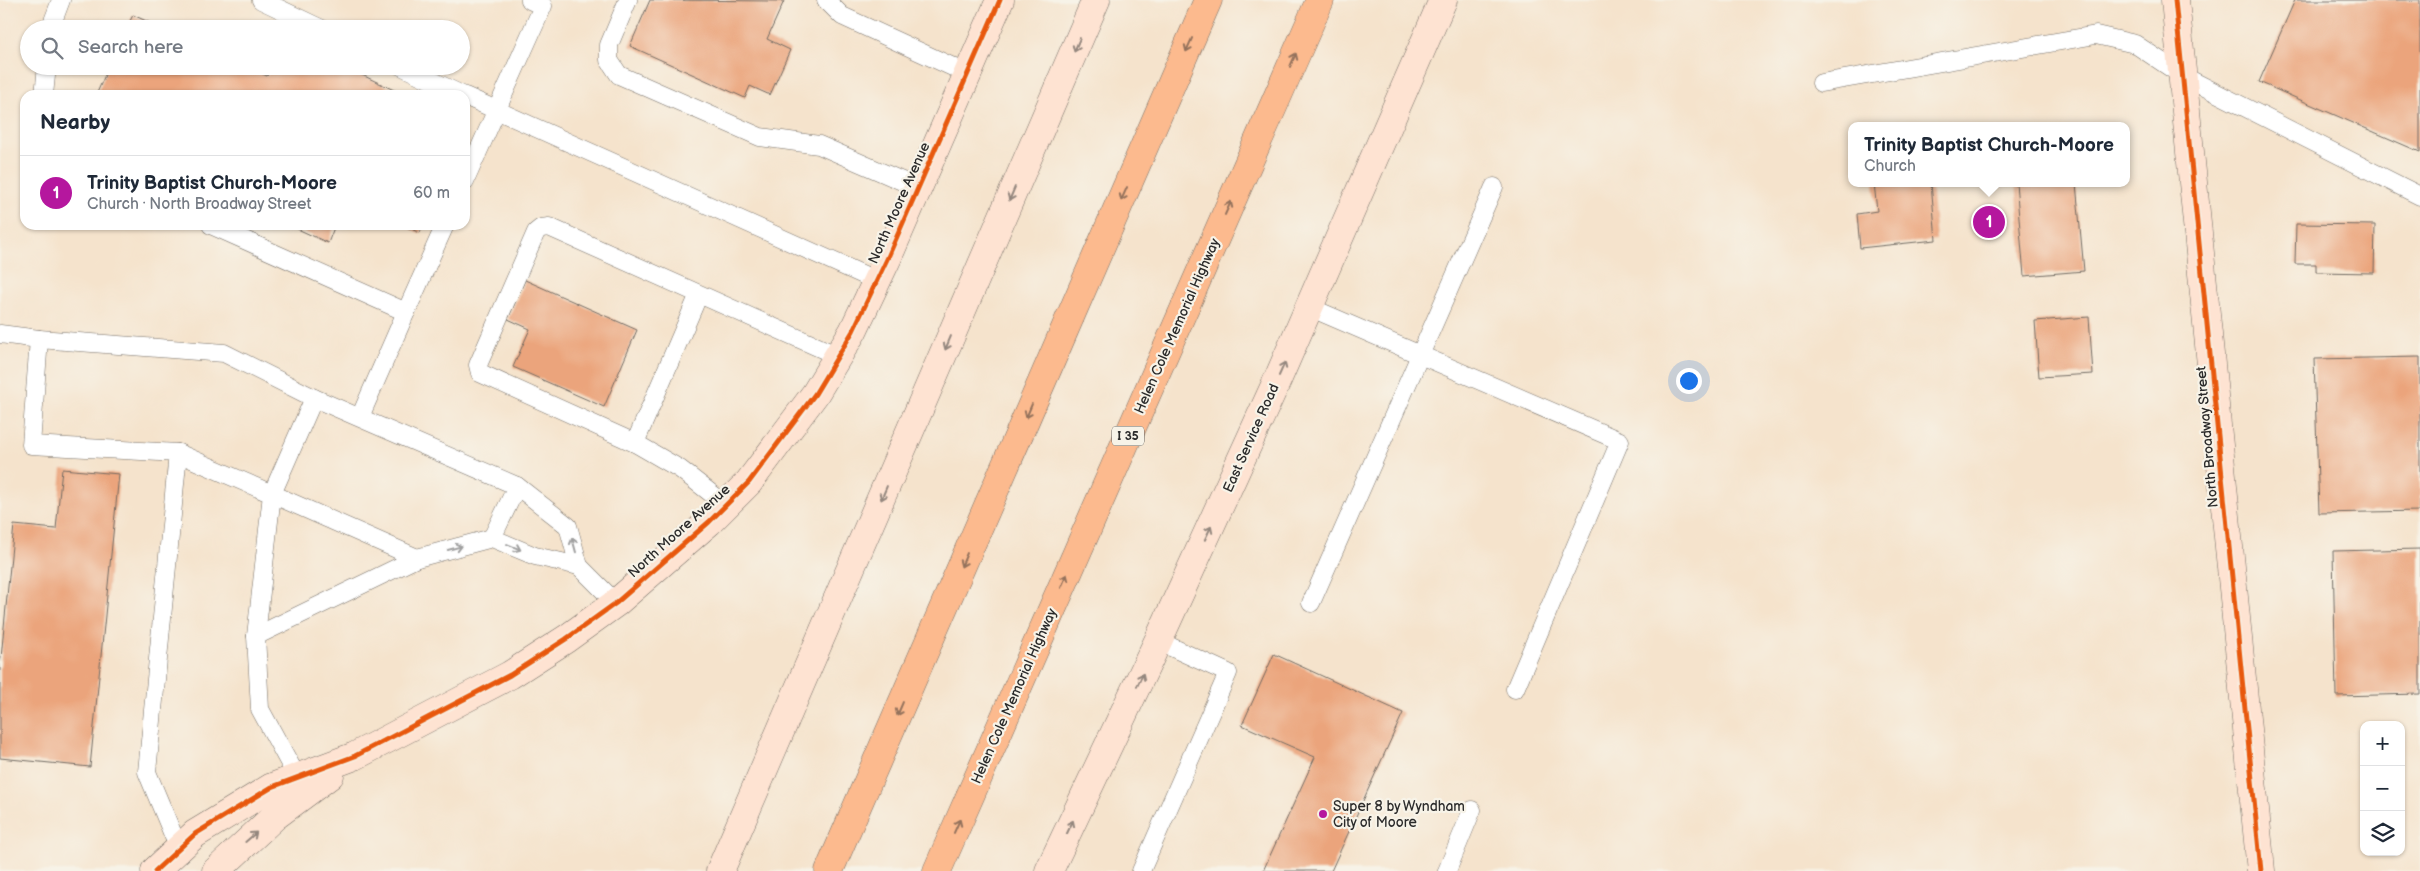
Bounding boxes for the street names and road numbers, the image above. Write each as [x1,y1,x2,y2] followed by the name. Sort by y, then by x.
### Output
[865,140,933,266] street label: North Moore Avenue
[1131,235,1224,416] street label: Helen Cole Memorial Highway
[2192,365,2222,508] street label: North Broadway Street
[1219,381,1283,495] street label: East Service Road
[1112,426,1144,446] road number: I 35
[625,481,733,581] street label: North Moore Avenue
[968,605,1061,786] street label: Helen Cole Memorial Highway

